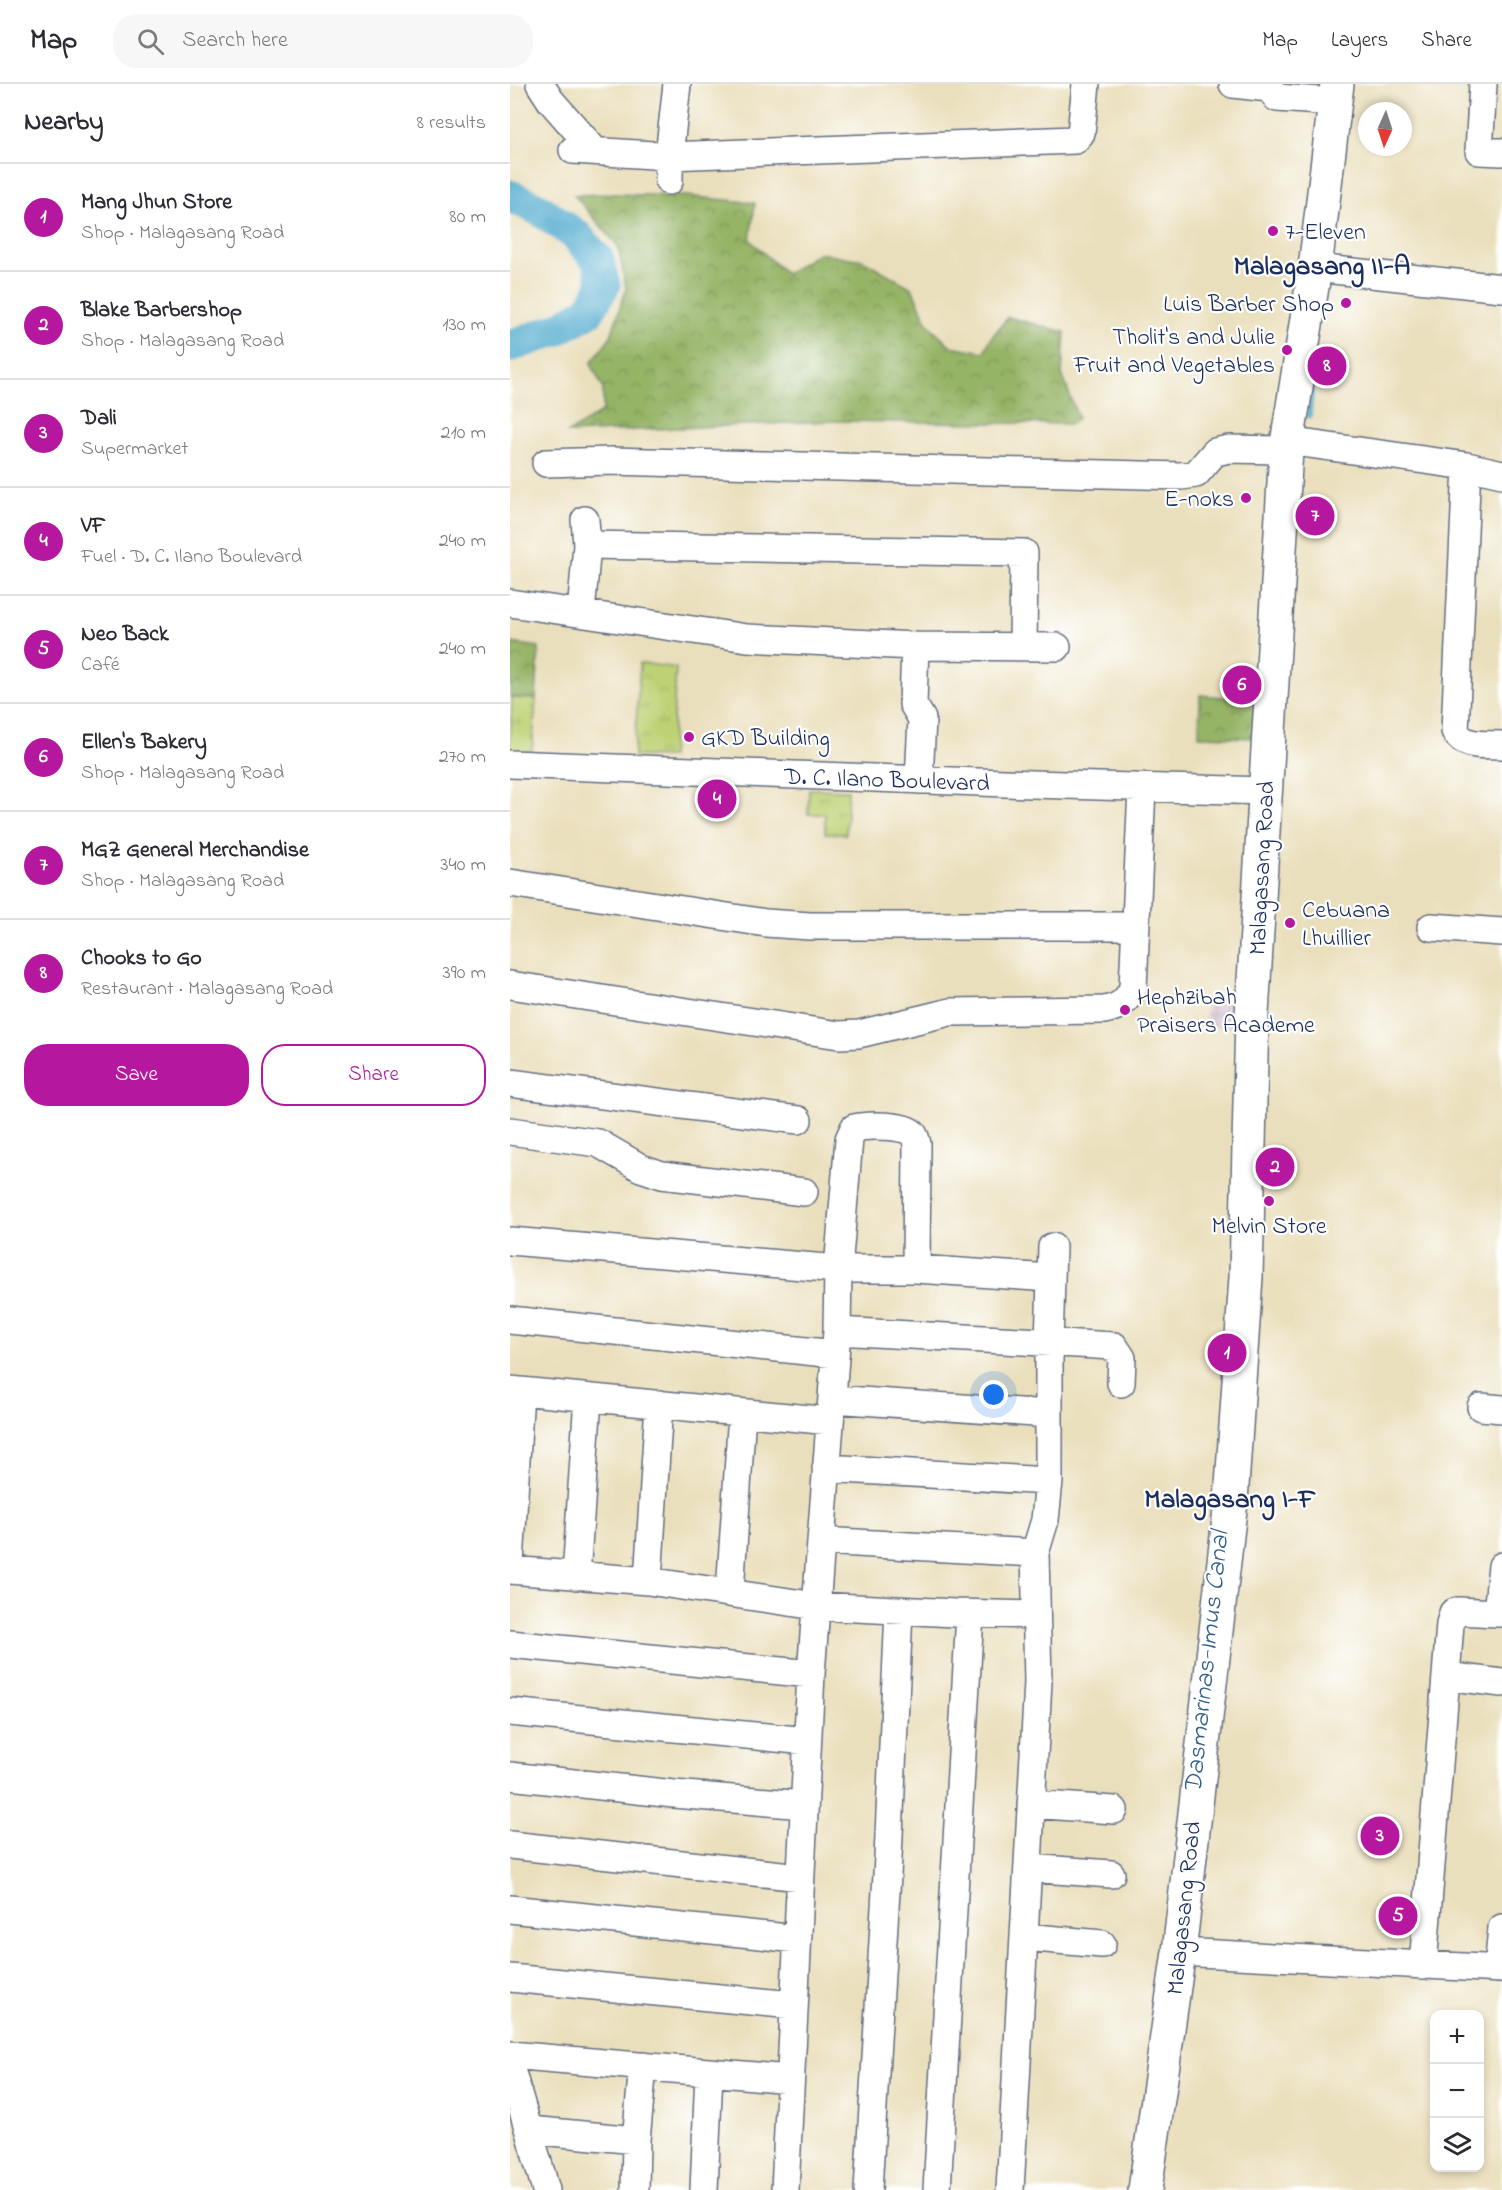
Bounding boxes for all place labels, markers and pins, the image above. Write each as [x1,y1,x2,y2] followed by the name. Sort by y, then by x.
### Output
[1285,216,1366,251] place label: 7-Eleven
[1266,224,1280,238] marker: 7-Eleven
[1163,288,1334,323] place label: Luis Barber Shop
[1339,296,1353,310] marker: Luis Barber Shop
[1073,321,1275,384] place label: Tholit's and Julie Fruit and Vegetables
[1280,343,1294,357] marker: Tholit's and Julie Fruit and Vegetables
[1308,344,1346,388] pin: 8
[1164,483,1234,518] place label: E-noks
[1239,491,1253,505] marker: E-noks
[1296,494,1334,538] pin: 7
[1222,662,1262,708] pin: 6
[701,722,830,757] place label: GKD Building
[682,730,696,744] marker: GKD Building
[698,776,736,822] pin: 4
[1302,894,1390,957] place label: Cebuana Lhuillier
[1283,916,1297,930] marker: Cebuana Lhuillier
[1137,981,1315,1044] place label: Hephzibah Praisers Academe
[1118,1003,1132,1017] marker: Hephzibah Praisers Academe
[1256,1144,1294,1190] pin: 2
[1262,1194,1276,1208] marker: Melvin Store
[1212,1210,1327,1245] place label: Melvin Store
[1208,1330,1246,1376] pin: 1
[1360,1814,1400,1858] pin: 3
[1378,1894,1418,1938] pin: 5

